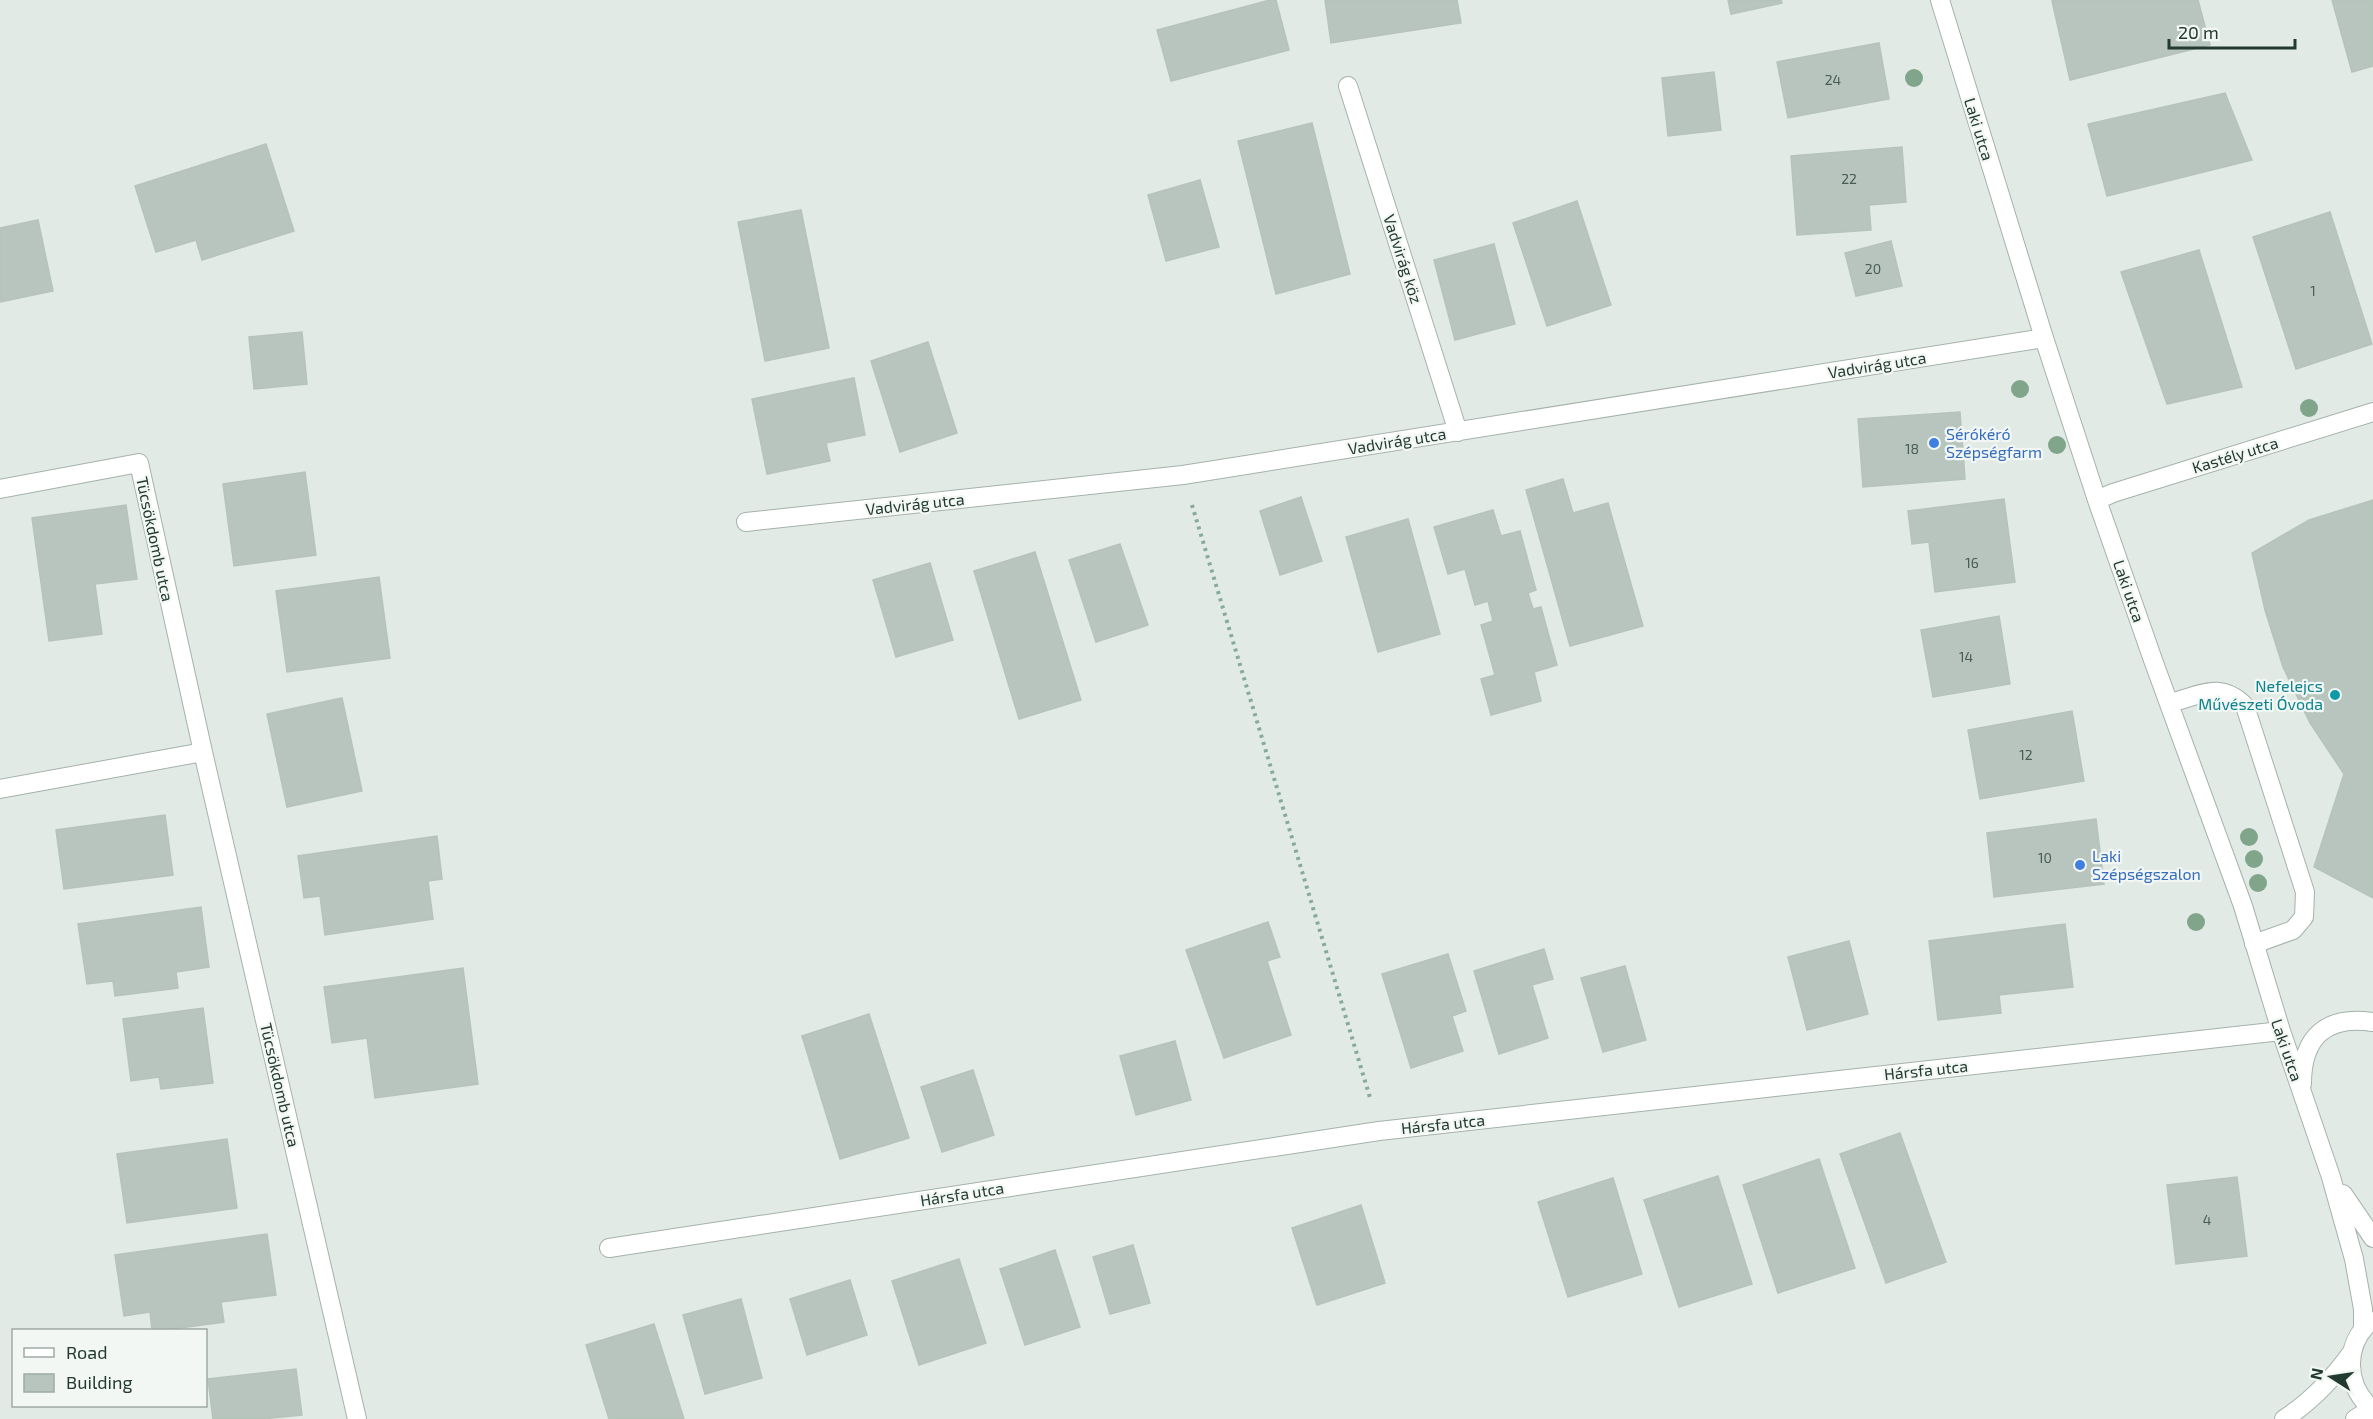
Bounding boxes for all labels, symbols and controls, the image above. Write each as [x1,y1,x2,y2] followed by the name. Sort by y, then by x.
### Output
[2169,12,2295,50] scale bar
[2178,21,2219,43] text: 20 m
[1825,71,1841,88] house number: 24
[1961,95,1998,162] street label: Laki utca
[1841,170,1857,187] house number: 22
[1380,212,1427,306] street label: Vadvirág köz
[1865,260,1881,277] house number: 20
[2310,282,2316,299] house number: 1
[1826,347,1927,382] street label: Vadvirág utca
[1346,423,1447,458] street label: Vadvirág utca
[1946,424,2042,461] place label: Sérókéró Szépségfarm
[2190,432,2280,477] street label: Kastély utca
[1927,436,1941,450] marker: Sérókéró Szépségfarm
[1905,440,1919,457] house number: 18
[133,475,178,603] street label: Tücsökdomb utca
[865,489,965,518] street label: Vadvirág utca
[1965,554,1979,571] house number: 16
[2110,557,2149,624] street label: Laki utca
[1959,648,1973,665] house number: 14
[2198,676,2323,713] place label: Nefelejcs Művészeti Óvoda
[2328,688,2342,702] marker: Nefelejcs Művészeti Óvoda
[2019,746,2033,763] house number: 12
[2092,846,2201,883] place label: Laki Szépségszalon
[2038,849,2052,866] house number: 10
[2073,858,2087,872] marker: Laki Szépségszalon
[2268,1016,2307,1083] street label: Laki utca
[257,1021,304,1149] street label: Tücsökdomb utca
[1883,1056,1969,1083] street label: Hársfa utca
[1400,1110,1486,1137] street label: Hársfa utca
[919,1178,1005,1209] street label: Hársfa utca
[2203,1211,2211,1228] house number: 4
[12,1329,207,1407] legend
[66,1341,107,1363] text: Road
[2301,1347,2361,1407] north arrow
[2305,1366,2326,1381] text: N
[66,1371,133,1393] text: Building

